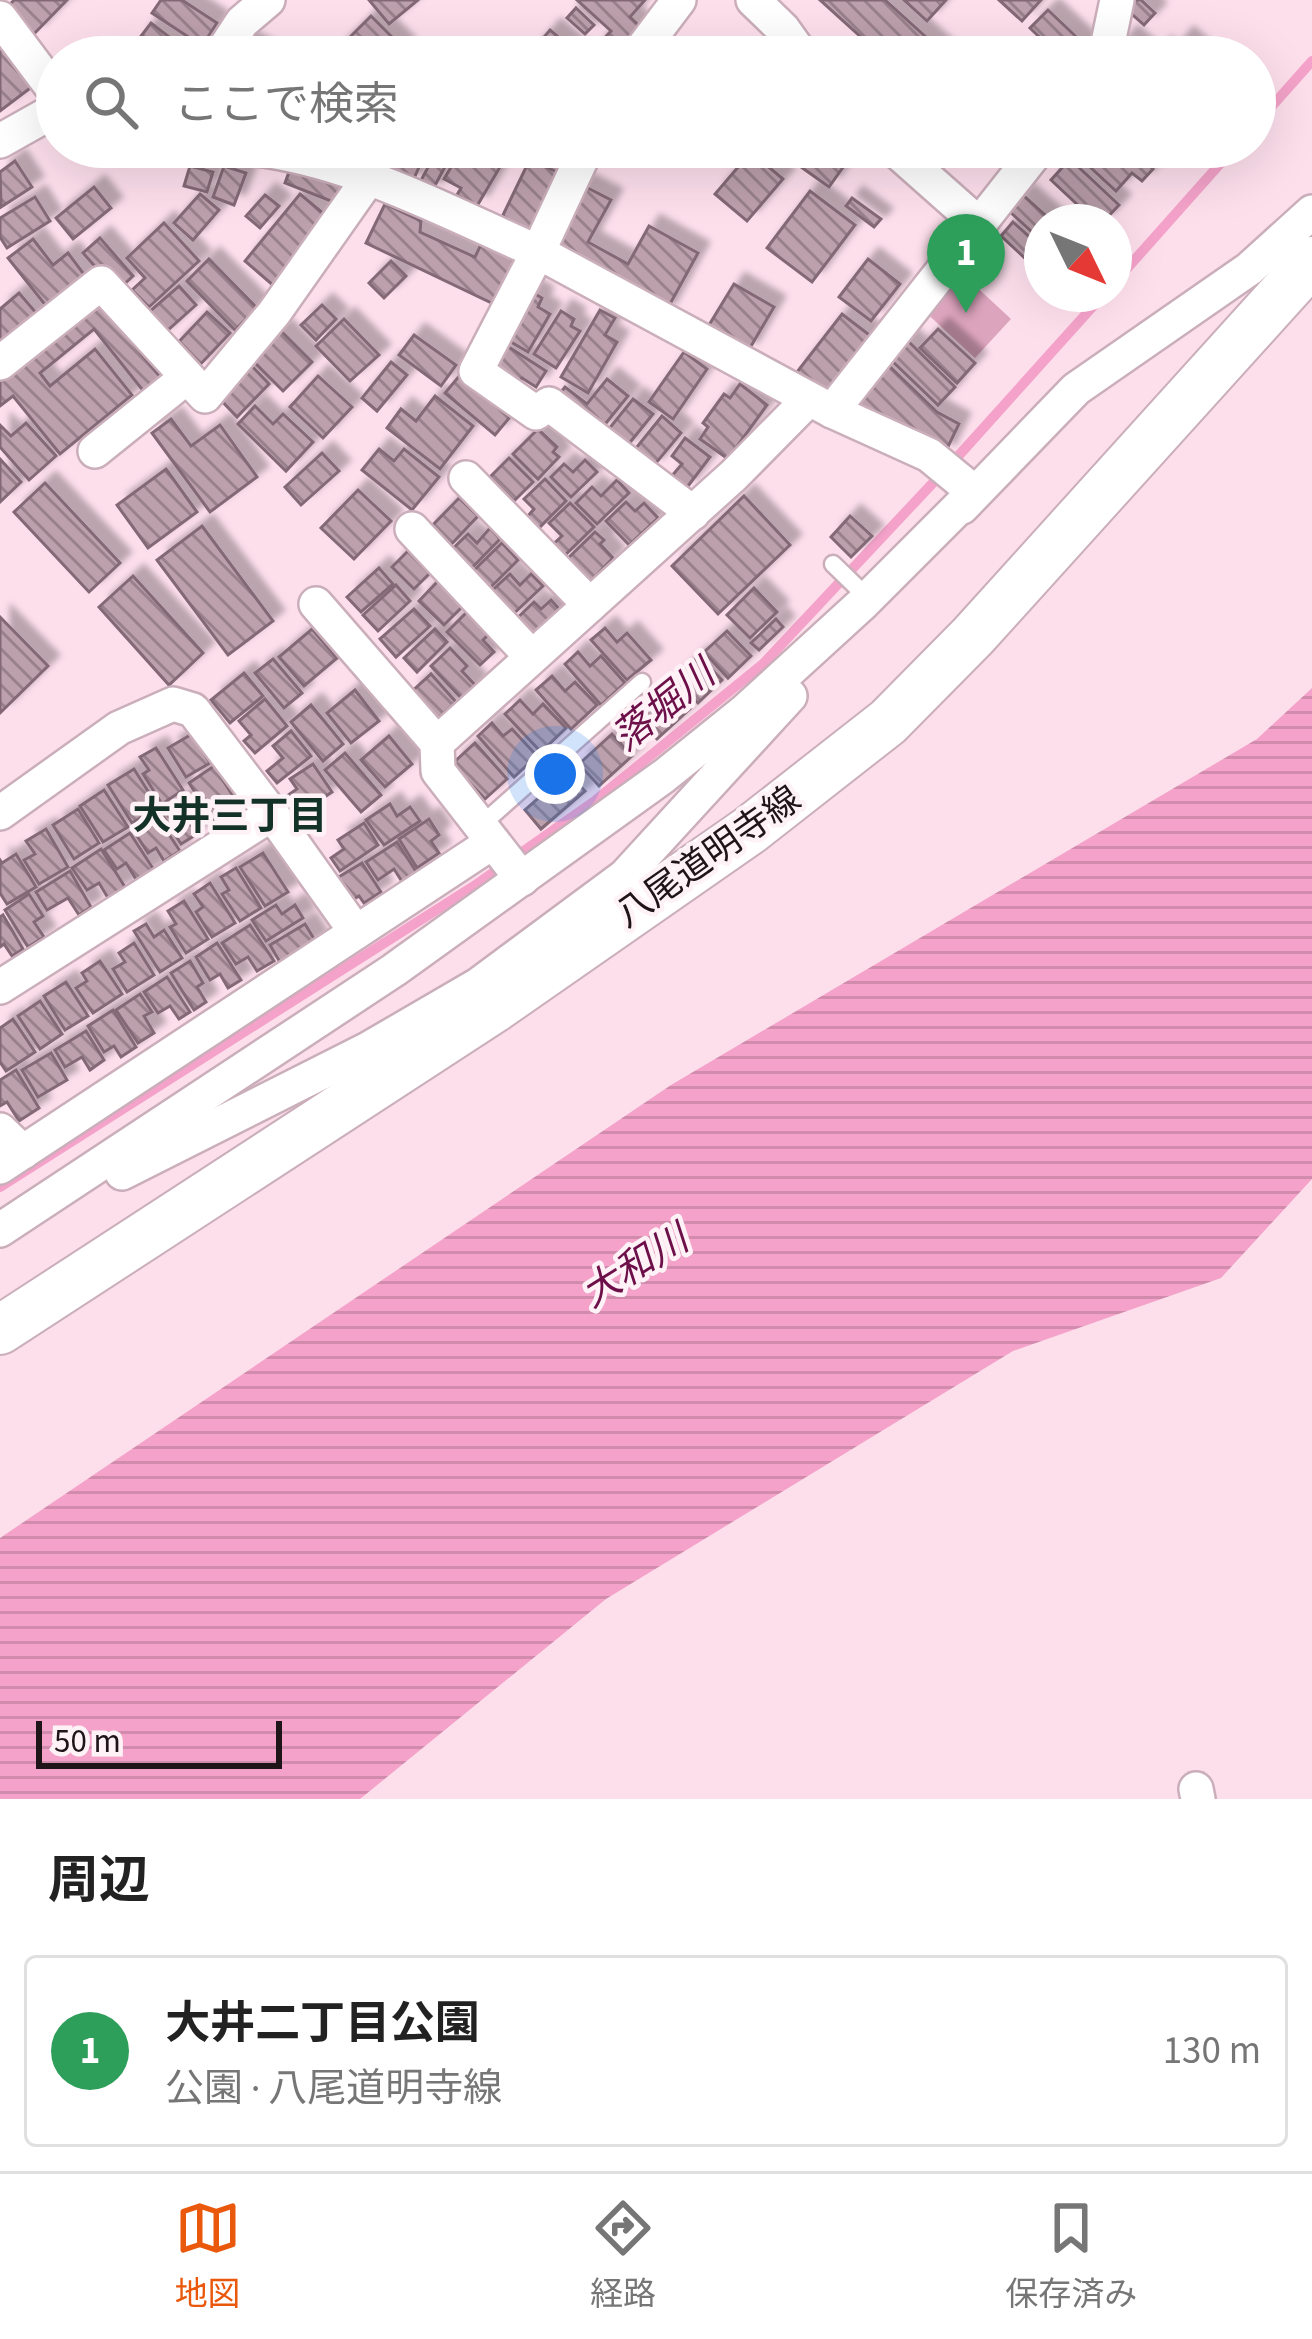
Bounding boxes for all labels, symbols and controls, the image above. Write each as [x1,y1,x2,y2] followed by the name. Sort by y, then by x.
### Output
[36,36,1276,168] search box
[78,69,144,135] icon: search
[174,73,399,137] text: ここで検索
[1024,204,1132,312] north arrow
[927,214,1005,313] pin: 1
[601,645,730,765] water label: 落堀川
[525,744,585,804] your location
[605,774,811,940] street label: 八尾道明寺線
[132,789,328,845] district label: 大井三丁目
[571,1210,703,1322] water label: 大和川
[36,1715,282,1768] scale bar
[54,1718,121,1765] text: 50 m
[48,1845,150,1917] text: 周辺
[165,1992,480,2056] text: 大井二丁目公園
[80,2023,100,2079] text: 1
[1163,2023,1261,2079] text: 130 m
[165,2061,502,2117] text: 公園 · 八尾道明寺線
[175,2195,241,2318] tab: 地図
[590,2195,656,2318] tab: 経路
[1005,2195,1137,2318] tab: 保存済み

